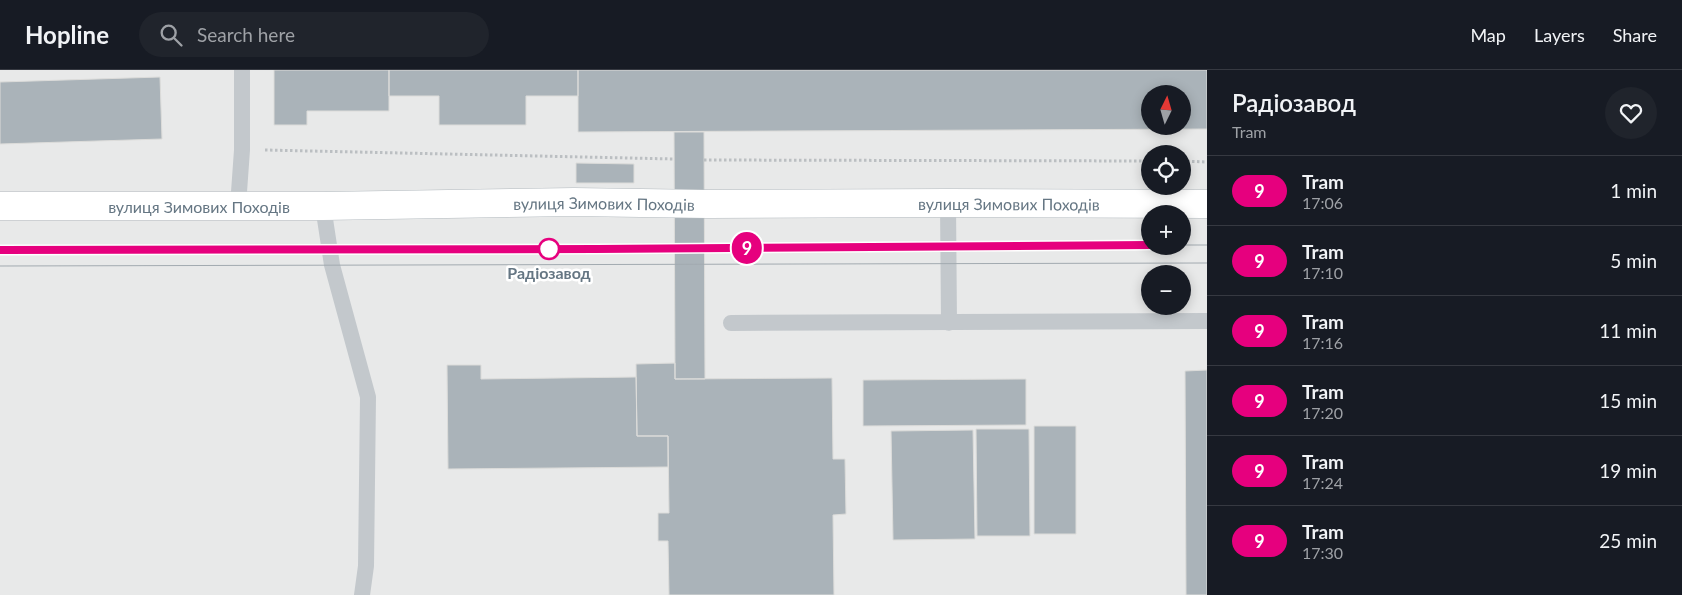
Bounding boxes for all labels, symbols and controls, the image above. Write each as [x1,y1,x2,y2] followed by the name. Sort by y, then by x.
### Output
[139,12,489,57] search box
[25,20,109,49] text: Hopline
[157,21,185,49] icon: search
[197,23,295,46] text: Search here
[1470,24,1506,46] text: Map
[1534,24,1585,46] text: Layers
[1613,24,1657,46] text: Share
[1141,85,1191,135] north arrow
[1141,85,1191,315] map controls
[1605,87,1657,139] button: heart
[1232,88,1356,117] text: Радіозавод
[1232,122,1267,141] text: Tram
[1141,145,1191,195] button: locate
[1302,170,1344,193] text: Tram
[1610,179,1657,202] text: 1 min
[1254,180,1265,202] text: 9
[513,192,695,213] street label: вулиця Зимових Походів
[918,193,1100,213] street label: вулиця Зимових Походів
[1302,193,1343,212] text: 17:06
[108,197,290,216] street label: вулиця Зимових Походів
[1141,205,1191,255] button: +
[731,232,763,264] line badge: 9
[742,237,752,259] text: 9
[538,238,560,260] marker: Радіозавод
[1302,240,1344,263] text: Tram
[1610,249,1657,272] text: 5 min
[1254,250,1265,272] text: 9
[507,263,591,282] place label: Радіозавод
[1302,263,1343,282] text: 17:10
[1141,265,1191,315] button: −
[1302,310,1344,333] text: Tram
[1599,319,1657,342] text: 11 min
[1254,320,1265,342] text: 9
[1302,333,1343,352] text: 17:16
[1302,380,1344,403] text: Tram
[1599,389,1657,412] text: 15 min
[1254,390,1265,412] text: 9
[1302,403,1343,422] text: 17:20
[1302,450,1344,473] text: Tram
[1599,459,1657,482] text: 19 min
[1254,460,1265,482] text: 9
[1302,473,1343,492] text: 17:24
[1302,520,1344,543] text: Tram
[1599,529,1657,552] text: 25 min
[1254,530,1265,552] text: 9
[1302,543,1343,562] text: 17:30

